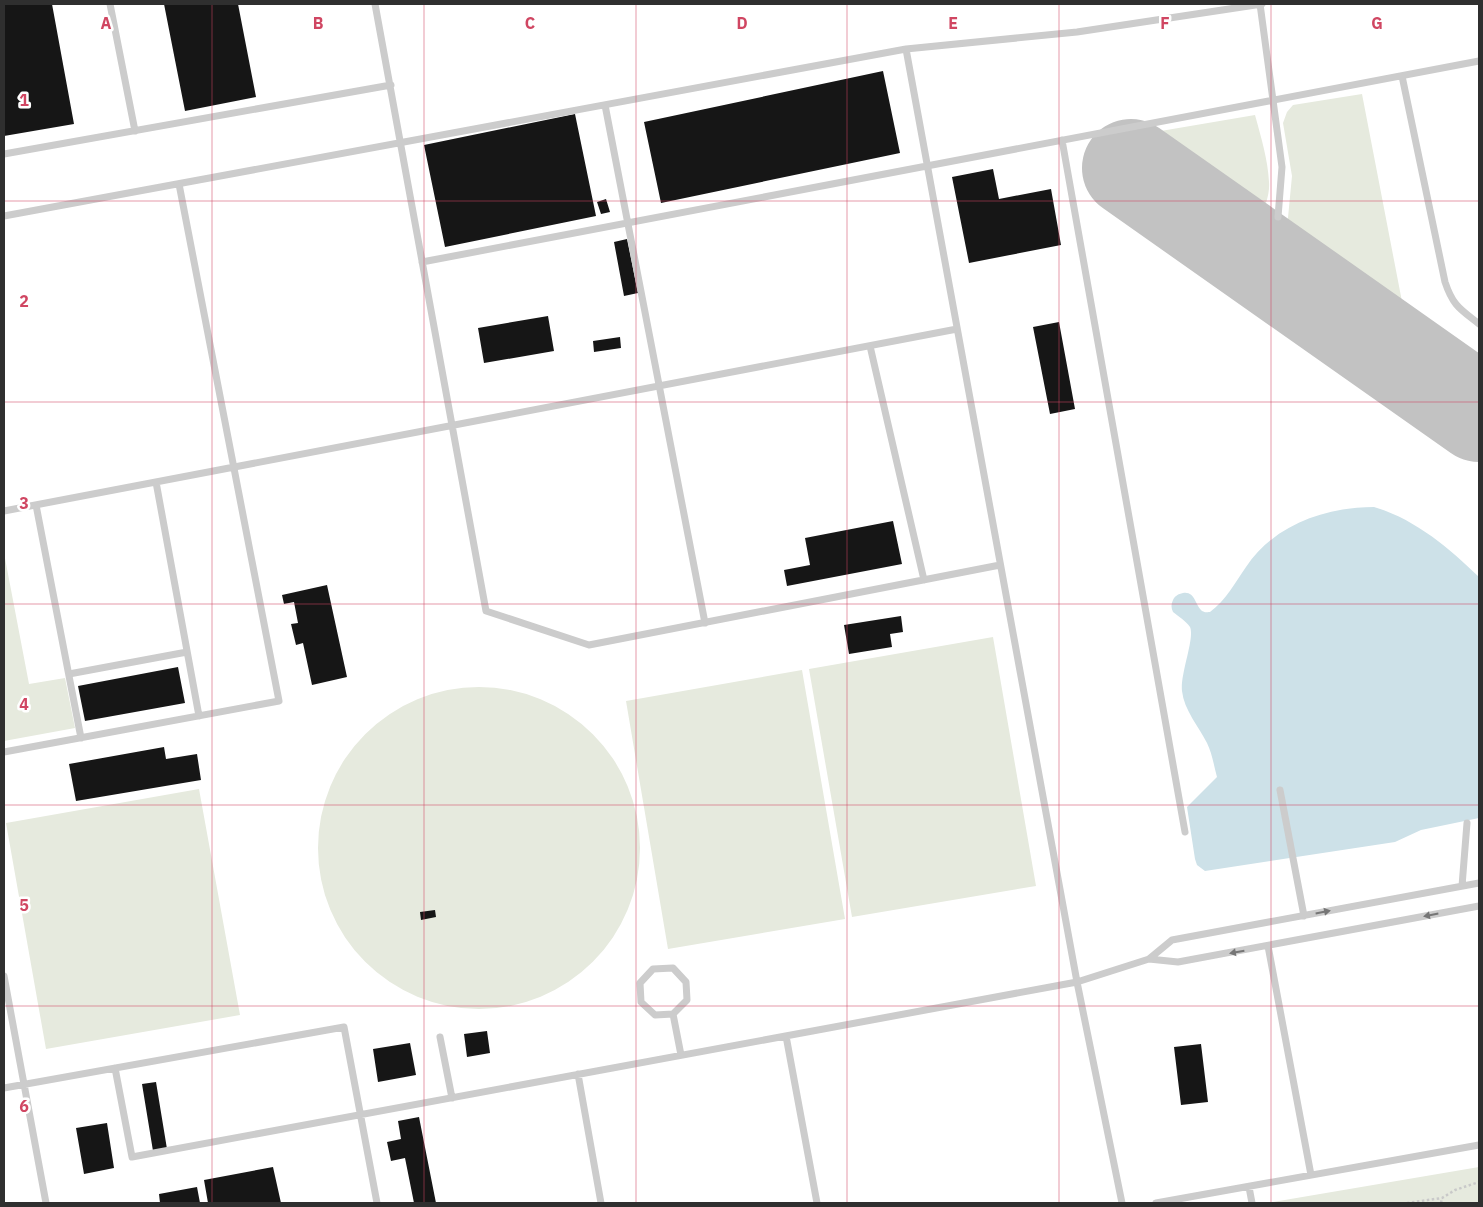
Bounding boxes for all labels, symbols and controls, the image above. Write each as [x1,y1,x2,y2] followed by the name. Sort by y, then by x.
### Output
[101,13,112,33] text: A
[313,13,324,33] text: B
[525,13,535,33] text: C
[736,13,748,33] text: D
[948,13,958,33] text: E
[1160,13,1170,33] text: F
[1371,13,1383,33] text: G
[19,90,29,110] text: 1
[19,291,29,311] text: 2
[19,493,29,513] text: 3
[19,694,29,714] text: 4
[19,895,29,915] text: 5
[1316,908,1331,916] one-way arrow
[1423,912,1439,920] one-way arrow
[1229,948,1245,956] one-way arrow
[19,1096,29,1116] text: 6

